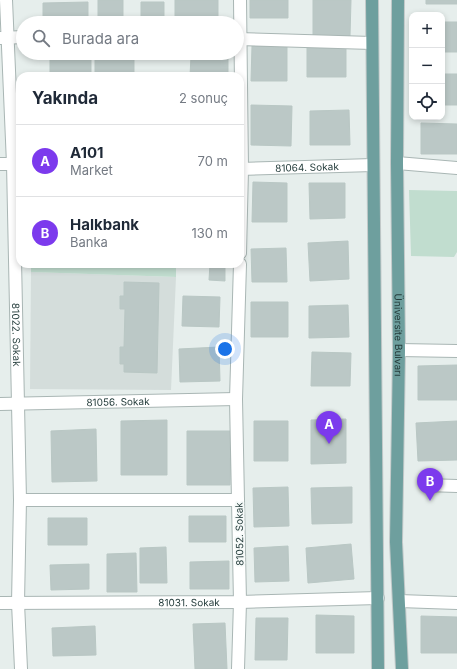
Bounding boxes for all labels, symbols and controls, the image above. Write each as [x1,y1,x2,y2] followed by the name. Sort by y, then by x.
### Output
[409,12,445,120] map controls
[409,12,445,48] button: +
[16,16,244,60] search box
[30,27,52,49] icon: search
[62,29,139,48] text: Burada ara
[409,48,445,84] button: −
[409,84,445,120] button: locate
[32,88,98,108] text: Yakında
[179,90,228,106] text: 2 sonuç
[70,143,104,162] text: A101
[40,153,50,169] text: A
[198,153,228,169] text: 70 m
[275,160,339,174] street label: 81064. Sokak
[70,162,113,178] text: Market
[70,215,139,234] text: Halkbank
[41,225,49,241] text: B
[191,225,228,241] text: 130 m
[70,234,108,250] text: Banka
[392,293,405,377] street label: Üniversite Bulvarı
[10,303,23,367] street label: 81022. Sokak
[215,339,235,359] your location
[86,395,150,408] street label: 81056. Sokak
[316,411,342,444] pin: A
[417,468,443,501] pin: B
[232,502,246,566] street label: 81052. Sokak
[158,596,220,608] street label: 81031. Sokak

